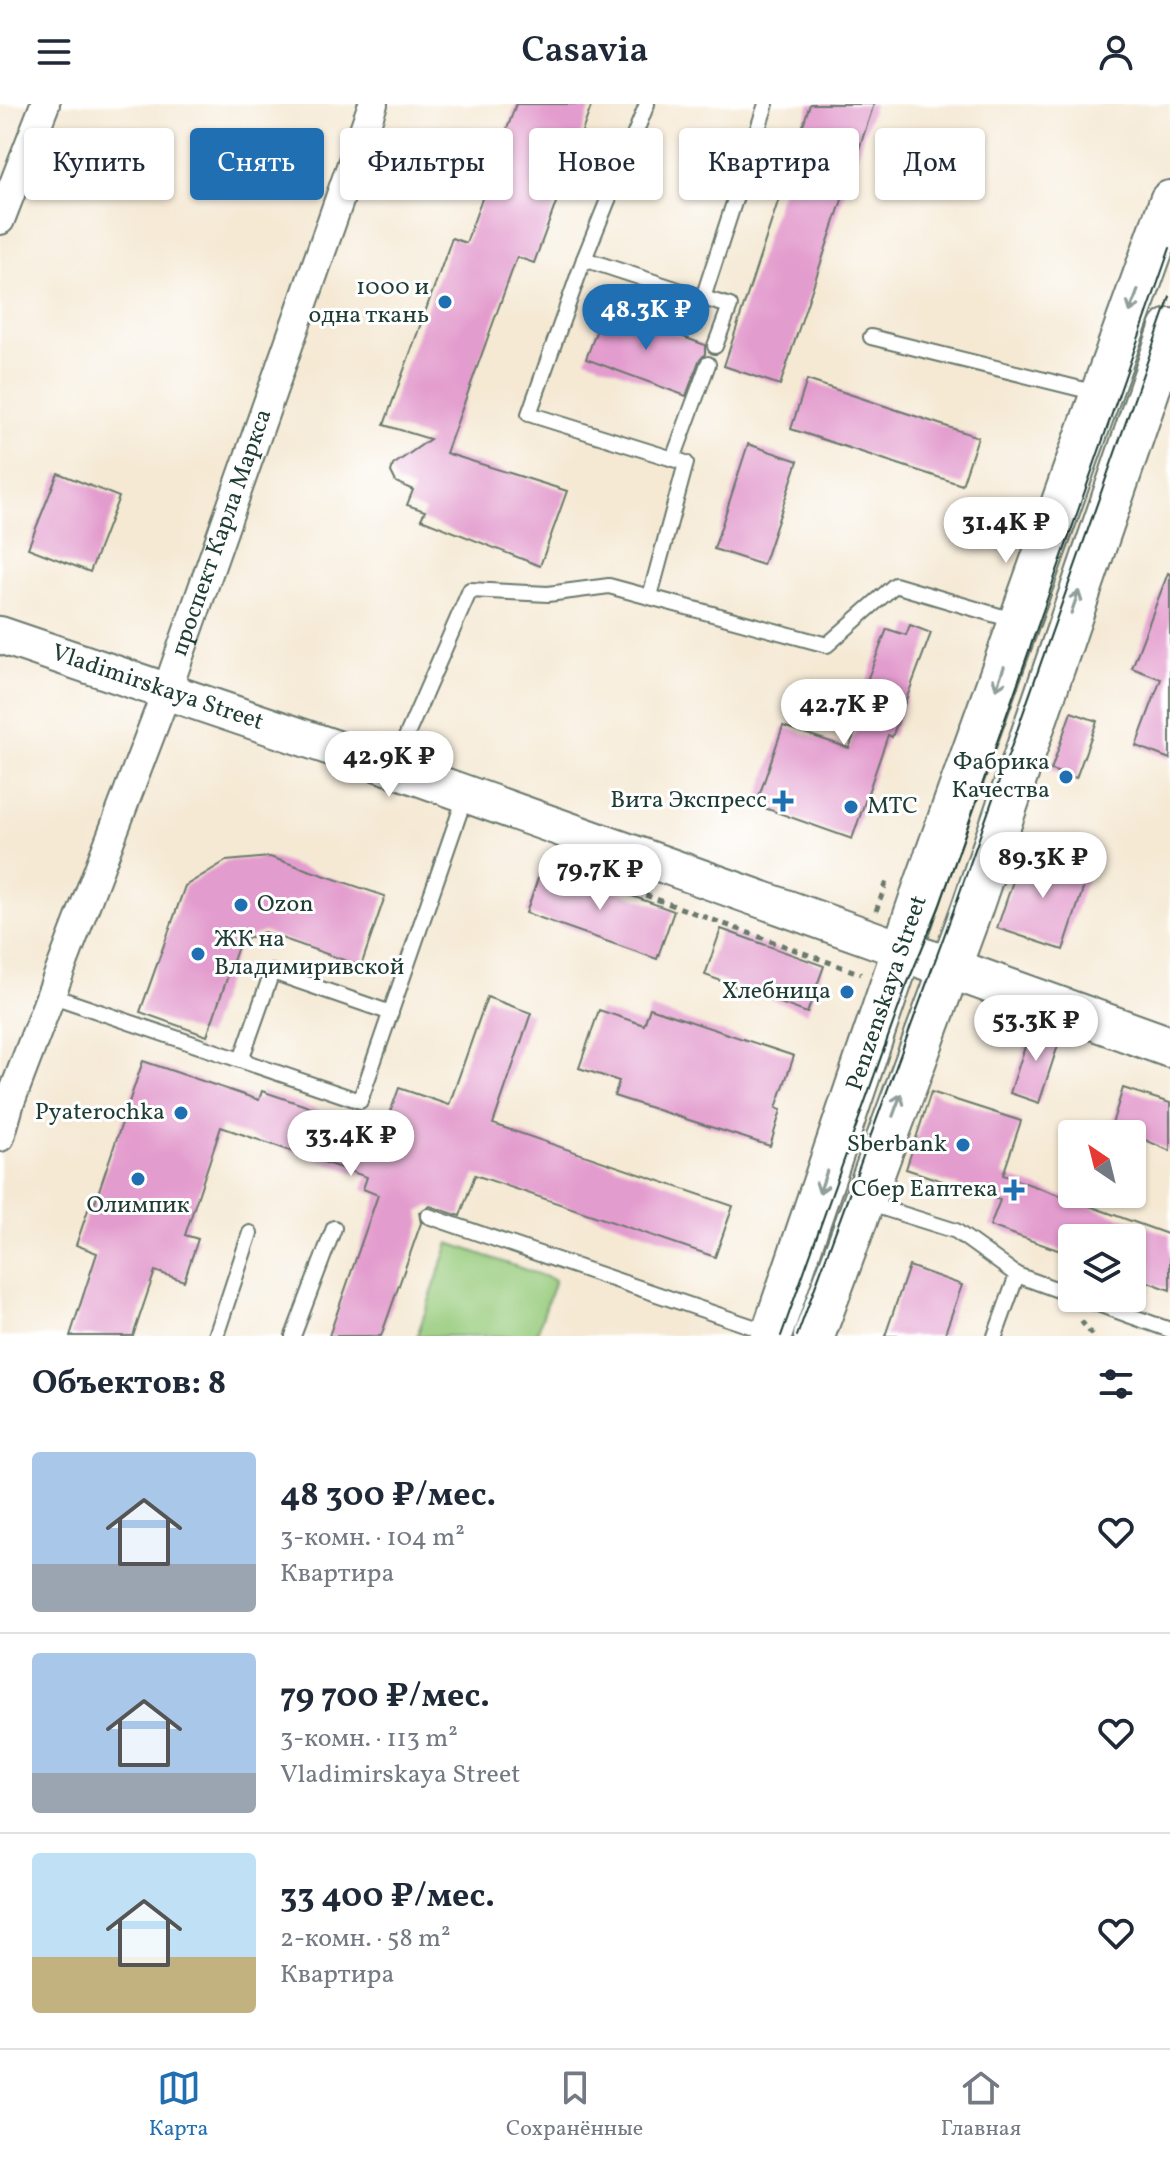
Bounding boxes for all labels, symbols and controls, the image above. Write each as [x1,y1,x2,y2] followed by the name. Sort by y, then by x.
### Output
[522,27,648,77] text: Casavia
[32,30,76,74] icon: menu
[1094,30,1138,74] icon: person
[24,128,174,200] chip: Купить
[190,128,324,200] chip: Снять
[340,128,513,200] chip: Фильтры
[529,128,663,200] chip: Новое
[679,128,859,200] chip: Квартира
[875,128,985,200] chip: Дом
[308,271,429,333] place label: 1000 и одна ткань
[572,284,720,352] pin: 48.3K ₽
[1126,288,1141,313] one-way arrow
[600,292,692,328] text: 48.3K ₽
[436,293,454,311] marker: 1000 и одна ткань
[163,405,281,661] street label: проспект Карла Маркса
[932,497,1080,565] pin: 31.4K ₽
[962,505,1050,541] text: 31.4K ₽
[1069,590,1084,615] one-way arrow
[47,637,268,740] street label: Vladimirskaya Street
[992,665,1006,689] one-way arrow
[770,679,918,747] pin: 42.7K ₽
[799,687,889,723] text: 42.7K ₽
[315,731,463,799] pin: 42.9K ₽
[343,739,435,775] text: 42.9K ₽
[951,746,1050,808] place label: Фабрика Качества
[1057,768,1075,786] marker: Фабрика Качества
[610,784,767,818] place label: Вита Экспресс
[867,790,918,824] place label: МТС
[774,792,792,810] marker: Вита Экспресс
[842,798,860,816] marker: МТС
[969,832,1117,900] pin: 89.3K ₽
[998,840,1088,876] text: 89.3K ₽
[526,844,674,912] pin: 79.7K ₽
[556,852,644,888] text: 79.7K ₽
[257,888,314,922] place label: Ozon
[839,891,937,1095] street label: Penzenskaya Street
[232,896,250,914] marker: Ozon
[214,923,404,985] place label: ЖК на Владимиривской
[189,945,207,963] marker: ЖК на Владимиривской
[722,975,831,1009] place label: Хлебница
[838,983,856,1001] marker: Хлебница
[962,995,1110,1063] pin: 53.3K ₽
[992,1003,1080,1039] text: 53.3K ₽
[891,1093,905,1117] one-way arrow
[35,1096,165,1130] place label: Pyaterochka
[172,1104,190,1122] marker: Pyaterochka
[277,1110,425,1178] pin: 33.4K ₽
[305,1118,397,1154] text: 33.4K ₽
[1058,1120,1146,1208] north arrow
[1058,1120,1146,1312] map controls
[847,1128,947,1162] place label: Sberbank
[954,1136,972,1154] marker: Sberbank
[129,1170,147,1188] marker: Олимпик
[815,1170,830,1195] one-way arrow
[851,1173,998,1207] place label: Сбер Еаптека
[1005,1181,1023,1199] marker: Сбер Еаптека
[86,1189,190,1223] place label: Олимпик
[1058,1224,1146,1312] button: layers
[32,1361,226,1408] text: Объектов: 8
[1094,1362,1138,1406] icon: filters
[280,1473,496,1520] text: 48 300 ₽/мес.
[96,1484,192,1580] icon: home
[1094,1510,1138,1554] icon: heart
[280,1520,465,1556] text: 3-комн. · 104 m²
[280,1556,394,1592] text: Квартира
[280,1674,490,1721] text: 79 700 ₽/мес.
[96,1685,192,1781] icon: home
[1094,1711,1138,1755] icon: heart
[280,1721,458,1757] text: 3-комн. · 113 m²
[280,1757,520,1793] text: Vladimirskaya Street
[280,1874,495,1921] text: 33 400 ₽/мес.
[96,1885,192,1981] icon: home
[1094,1911,1138,1955] icon: heart
[280,1921,451,1957] text: 2-комн. · 58 m²
[280,1957,394,1993] text: Квартира
[149,2066,208,2145] tab: Карта
[506,2066,643,2145] tab: Сохранённые
[941,2066,1021,2145] tab: Главная

